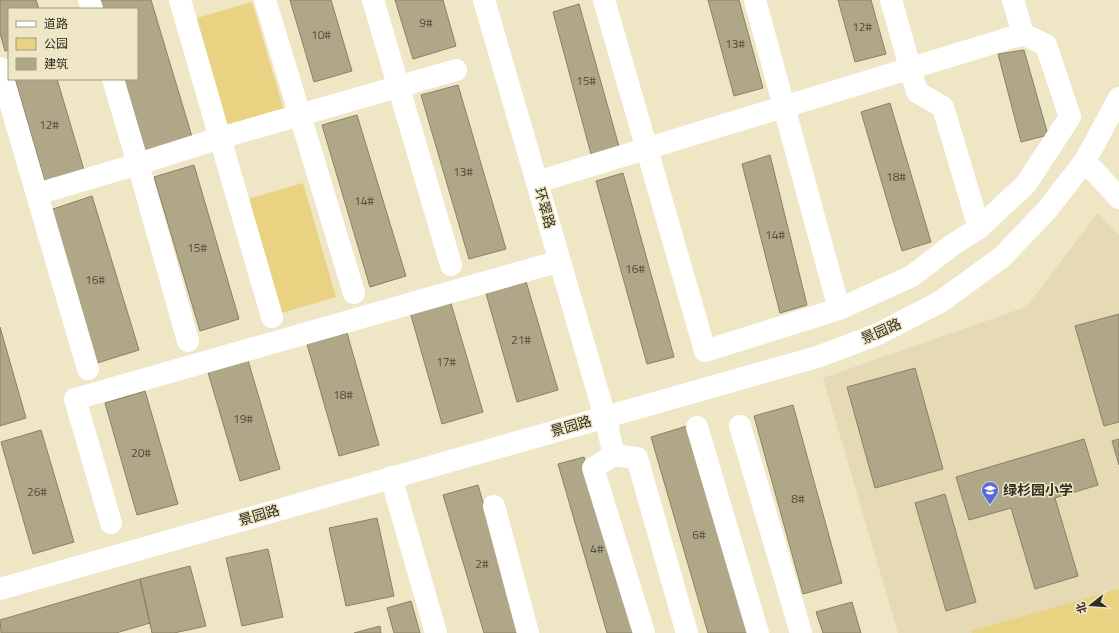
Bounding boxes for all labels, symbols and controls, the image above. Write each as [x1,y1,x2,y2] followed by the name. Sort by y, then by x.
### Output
[8,8,138,80] legend
[419,13,433,32] house number: 9#
[44,14,68,33] text: 道路
[852,17,872,36] house number: 12#
[311,25,331,44] house number: 10#
[44,34,68,53] text: 公园
[725,34,745,53] house number: 13#
[44,54,68,73] text: 建筑
[576,71,596,90] house number: 15#
[39,115,59,134] house number: 12#
[453,162,473,181] house number: 13#
[886,167,906,186] house number: 18#
[530,185,561,231] street label: 环翠路
[354,191,374,210] house number: 14#
[765,225,785,244] house number: 14#
[187,238,207,257] house number: 15#
[625,259,645,278] house number: 16#
[85,270,105,289] house number: 16#
[857,312,904,349] street label: 景园路
[511,330,531,349] house number: 21#
[436,352,456,371] house number: 17#
[333,385,353,404] house number: 18#
[233,409,253,428] house number: 19#
[548,410,594,441] street label: 景园路
[131,443,151,462] house number: 20#
[1003,479,1073,500] place label: 绿杉园小学
[980,480,1000,505] school or university icon: 绿杉园小学
[27,482,47,501] house number: 26#
[791,489,805,508] house number: 8#
[236,499,282,530] street label: 景园路
[692,525,706,544] house number: 6#
[590,539,604,558] house number: 4#
[475,554,489,573] house number: 2#
[1071,585,1111,625] north arrow
[1072,600,1091,616] text: 北

